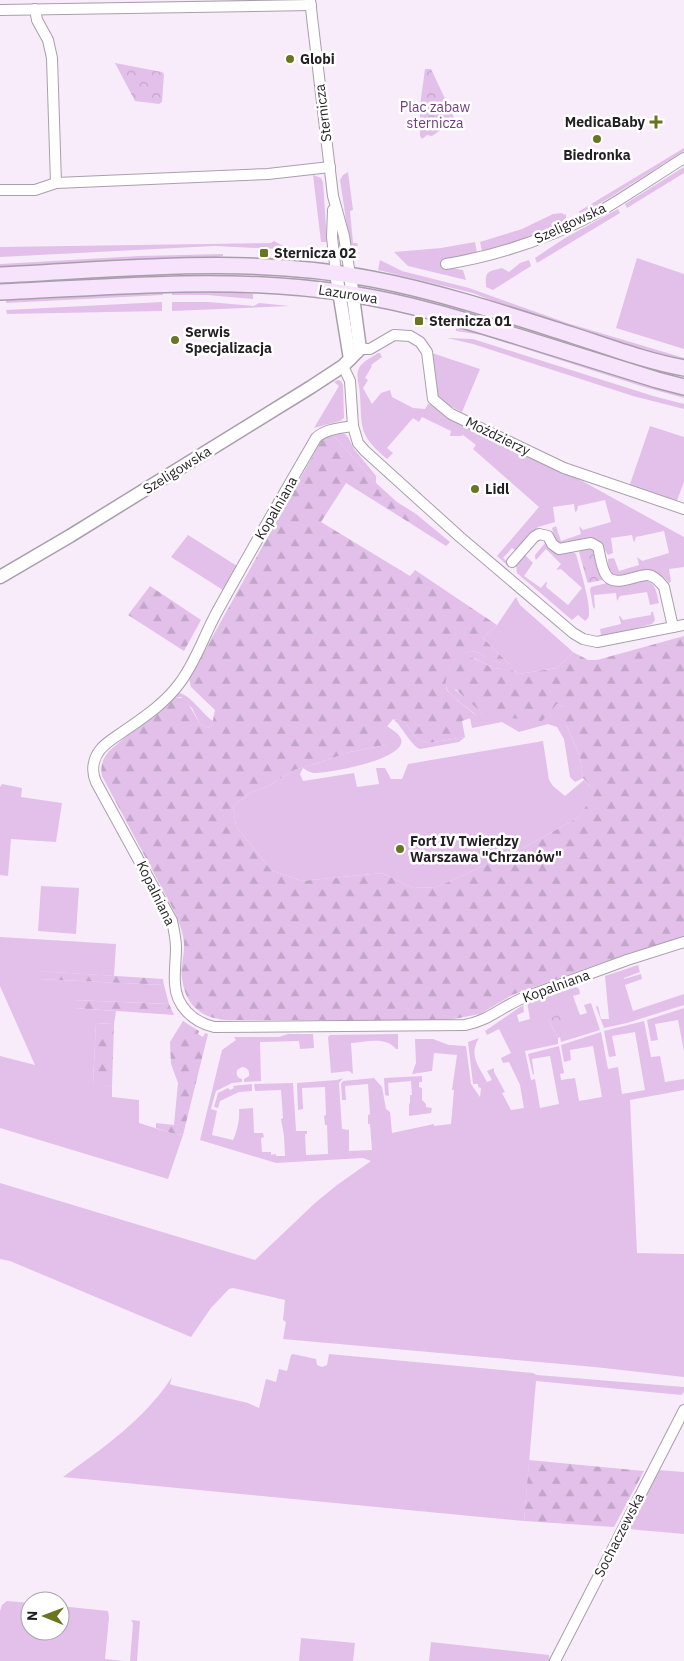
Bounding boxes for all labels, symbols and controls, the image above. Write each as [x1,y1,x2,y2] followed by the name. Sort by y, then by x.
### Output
[300,50,335,68] place label: Globi
[284,53,296,65] marker: Globi
[310,82,335,143] street label: Sternicza
[400,98,470,132] park label: Plac zabaw sternicza
[565,113,646,131] place label: MedicaBaby
[649,115,663,129] marker: MedicaBaby
[591,133,603,145] marker: Biedronka
[563,146,631,164] place label: Biedronka
[531,198,609,247] street label: Szeligowska
[274,244,356,262] place label: Sternicza 02
[258,247,270,259] marker: Sternicza 02
[317,280,379,308] street label: Lazurowa
[429,312,512,330] place label: Sternicza 01
[413,315,425,327] marker: Sternicza 01
[185,323,272,357] place label: Serwis Specjalizacja
[169,334,181,346] marker: Serwis Specjalizacja
[463,413,533,459] street label: Moździerzy
[140,442,215,498] street label: Szeligowska
[251,473,302,543] street label: Kopalniana
[485,480,509,498] place label: Lidl
[469,483,481,495] marker: Lidl
[410,832,562,866] place label: Fort IV Twierdzy Warszawa "Chrzanów"
[394,843,406,855] marker: Fort IV Twierdzy Warszawa "Chrzanów"
[133,858,180,929] street label: Kopalniana
[520,965,593,1006] street label: Kopalniana
[590,1490,648,1580] street label: Sochaczewska
[20,1591,70,1641] north arrow
[23,1611,41,1621] text: N

